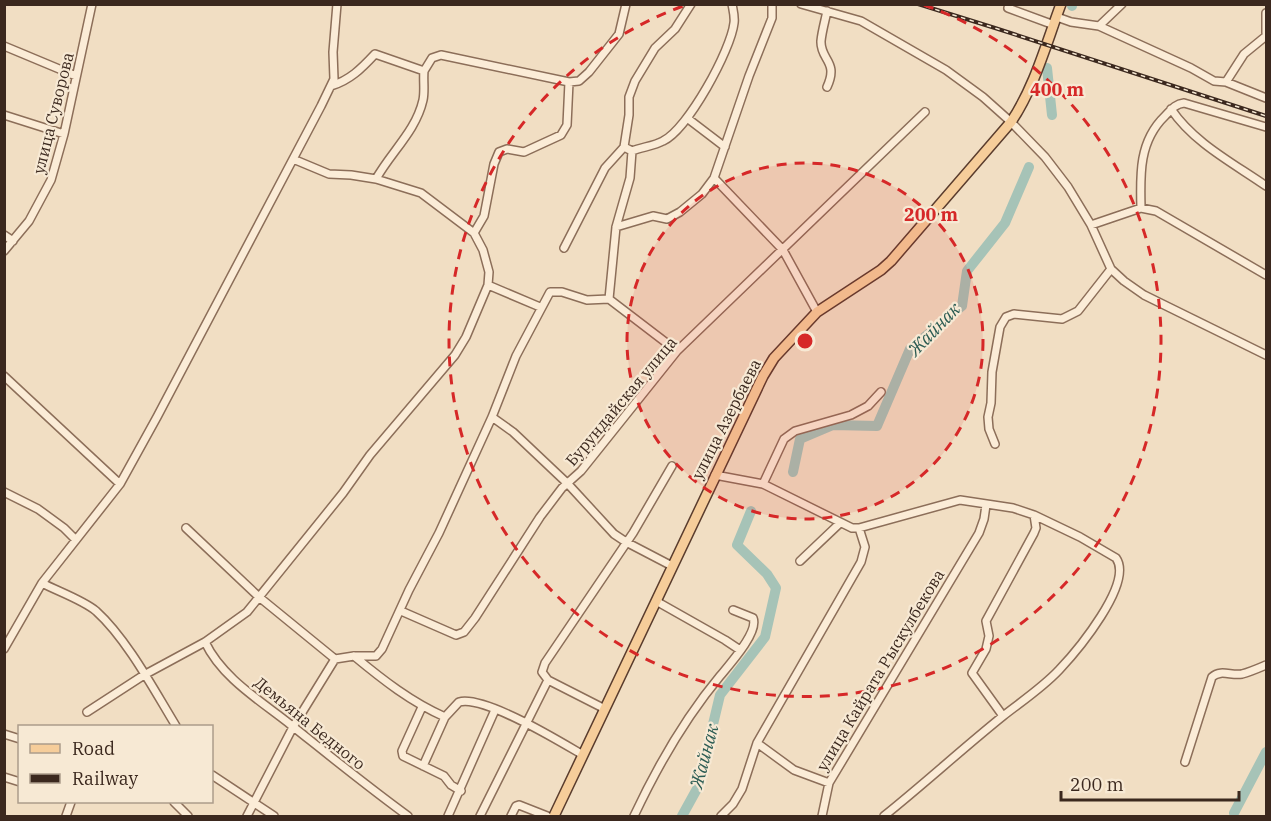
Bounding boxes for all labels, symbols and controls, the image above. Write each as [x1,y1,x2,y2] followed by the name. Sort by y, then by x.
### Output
[28,50,78,176] street label: улица Суворова
[1030,78,1085,101] text: 400 m
[904,203,959,226] text: 200 m
[902,297,965,361] water label: Жайнак
[795,331,815,351] centre of rings
[561,332,681,470] street label: Бурундайская улица
[687,355,765,483] street label: улица Азербаева
[812,565,948,775] street label: улица Кайрата Рыскулбекова
[250,672,370,774] street label: Демьяна Бедного
[684,721,724,792] water label: Жайнак
[18,725,213,803] legend
[72,737,115,760] text: Road
[1061,764,1240,802] scale bar
[72,767,138,790] text: Railway
[1070,773,1124,796] text: 200 m

